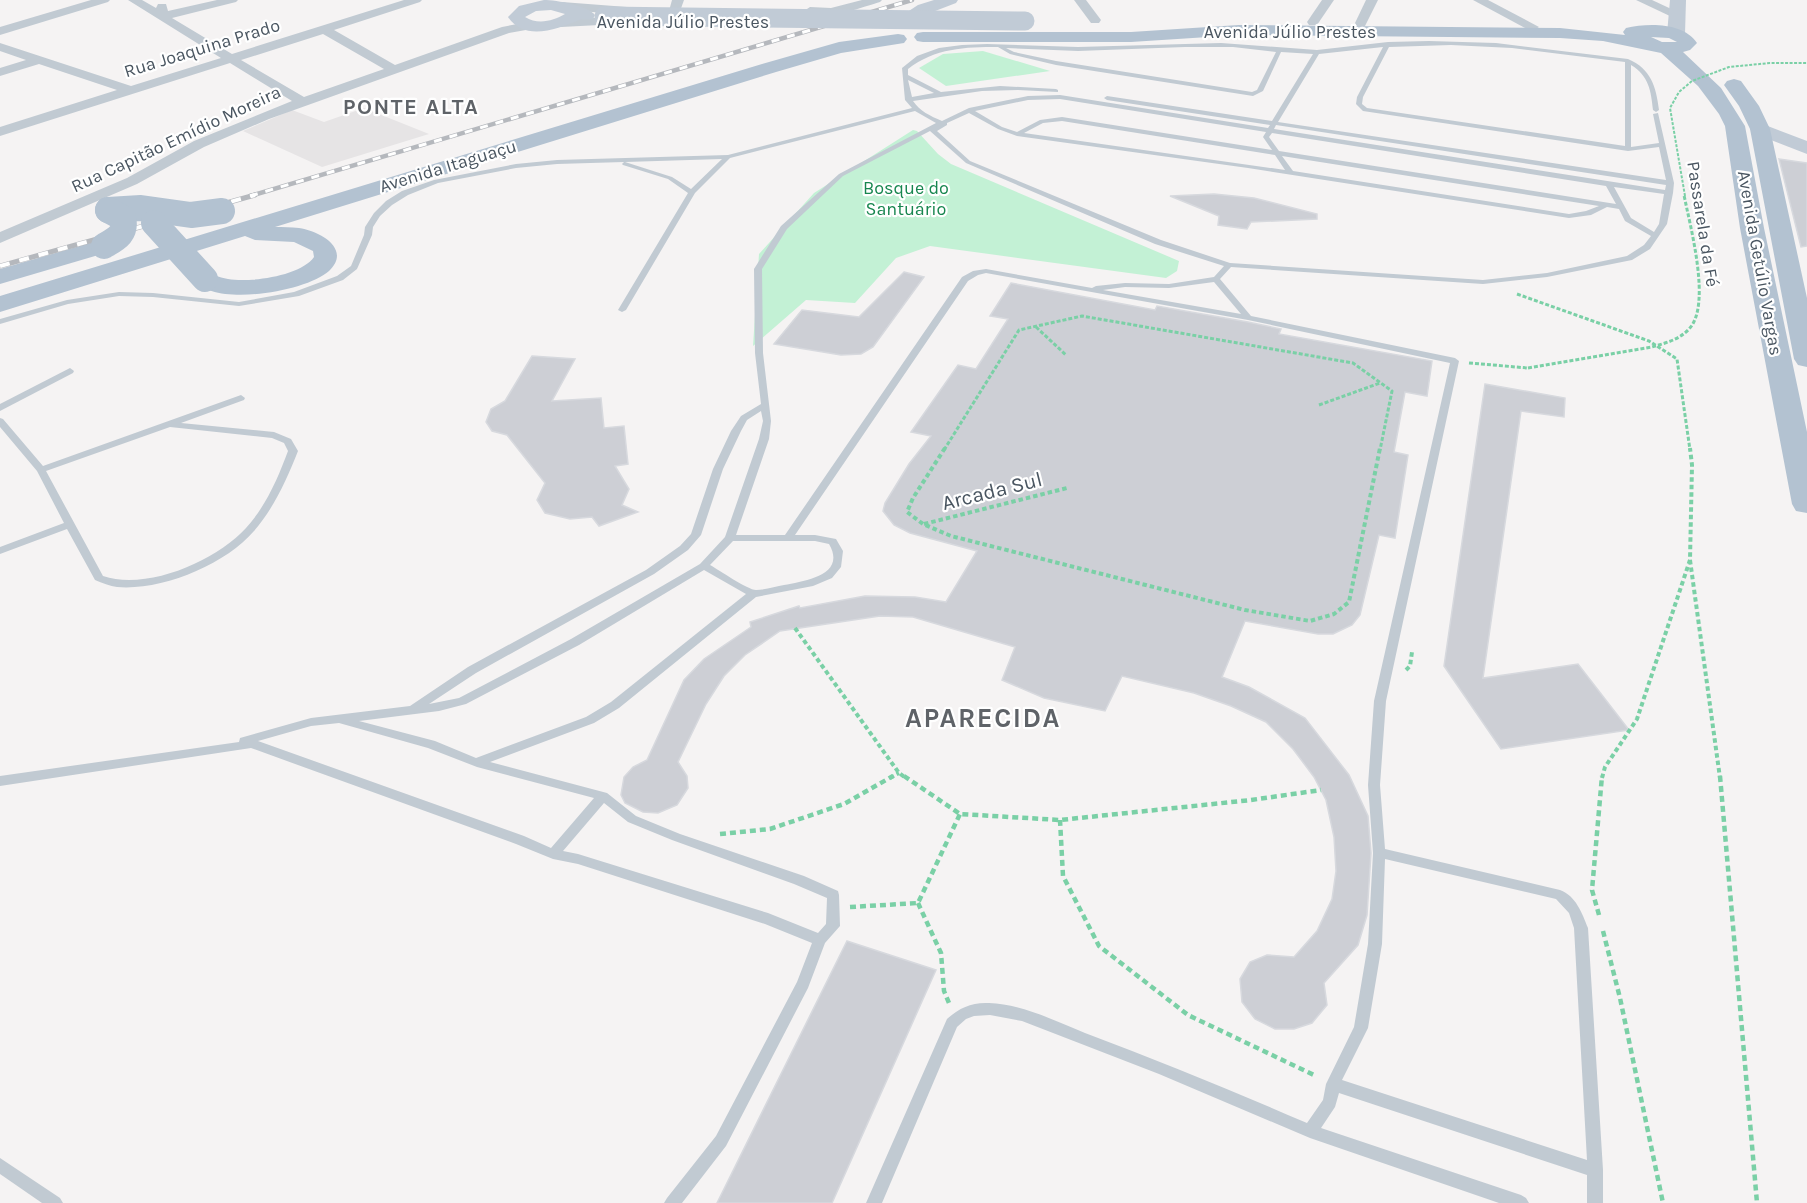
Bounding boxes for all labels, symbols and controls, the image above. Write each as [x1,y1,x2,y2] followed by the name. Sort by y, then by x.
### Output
[597,11,769,33] street label: Avenida Júlio Prestes
[121,14,283,82] street label: Rua Joaquina Prado
[1204,21,1376,43] street label: Avenida Júlio Prestes
[68,81,284,197] street label: Rua Capitão Emídio Moreira
[343,94,479,120] district label: PONTE ALTA
[377,135,519,197] street label: Avenida Itaguaçu
[1682,160,1724,288] street label: Passarela da Fé
[1733,169,1787,357] street label: Avenida Getúlio Vargas
[863,177,949,220] park label: Bosque do Santuário
[939,467,1045,515] street label: Arcada Sul
[905,702,1061,734] district label: APARECIDA

